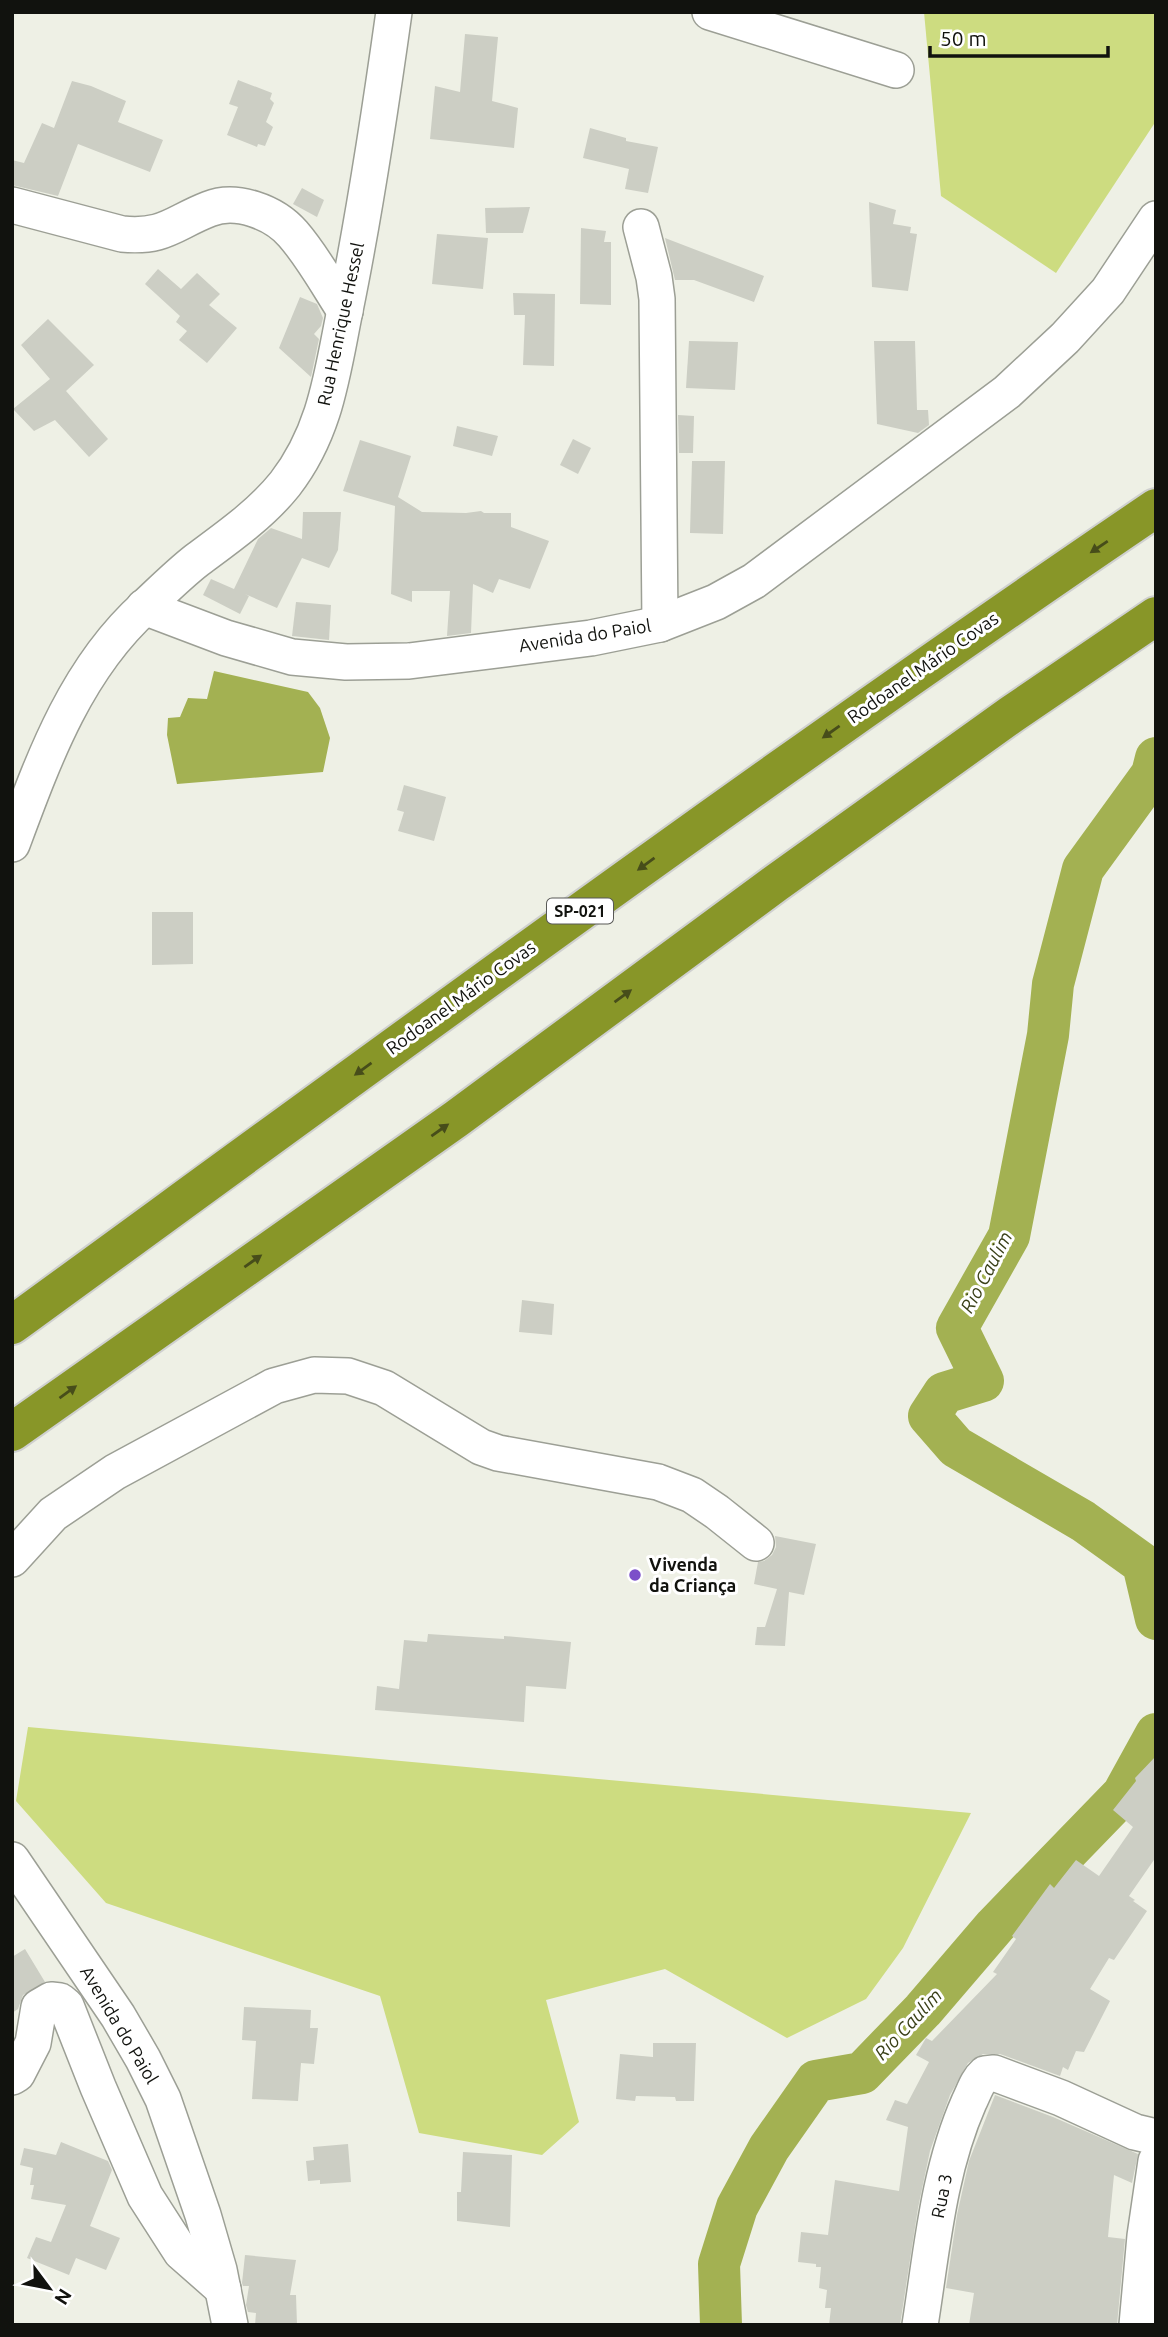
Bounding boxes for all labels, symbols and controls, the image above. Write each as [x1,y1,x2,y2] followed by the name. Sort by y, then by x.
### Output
[930,14,1108,58] scale bar
[940,26,987,50] text: 50 m
[313,240,367,407] street label: Rua Henrique Hessel
[1089,540,1109,553] one-way arrow
[843,608,1002,727] street label: Rodoanel Mário Covas
[517,615,653,655] street label: Avenida do Paiol
[822,725,840,739] one-way arrow
[637,856,655,870] one-way arrow
[547,898,613,923] road number: SP-021
[382,936,539,1058] street label: Rodoanel Mário Covas
[614,989,632,1003] one-way arrow
[354,1062,372,1076] one-way arrow
[431,1123,449,1137] one-way arrow
[955,1228,1017,1316] water label: Rio Caulim
[244,1254,262,1268] one-way arrow
[59,1385,77,1399] one-way arrow
[649,1554,736,1596] place label: Vivenda da Criança
[627,1567,643,1583] marker: Vivenda da Criança
[77,1962,163,2087] street label: Avenida do Paiol
[870,1984,946,2064] water label: Rio Caulim
[927,2172,955,2220] street label: Rua 3
[14,2253,84,2323] north arrow
[50,2285,77,2309] text: N

